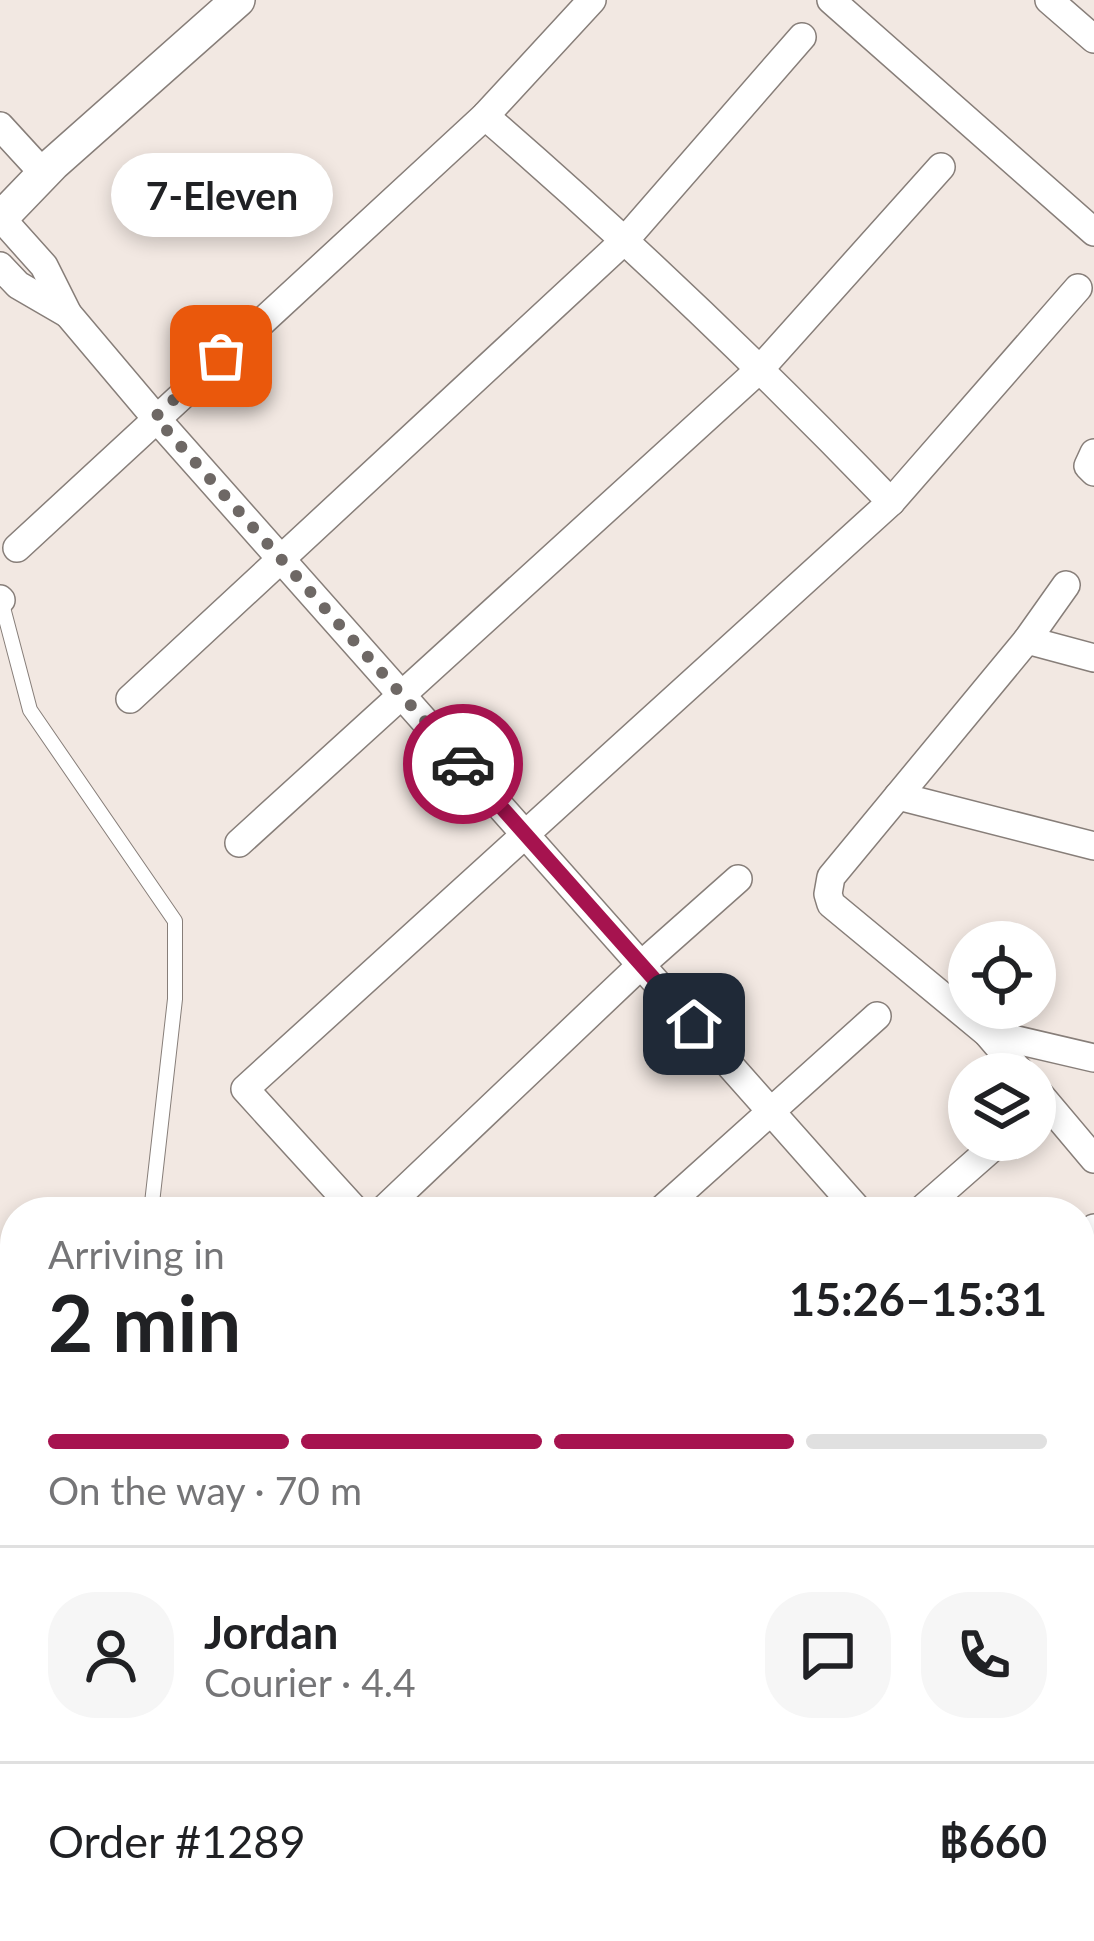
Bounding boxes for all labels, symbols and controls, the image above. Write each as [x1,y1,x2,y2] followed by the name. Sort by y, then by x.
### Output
[110,152,332,236] callout: 7-Eleven
[146,172,298,218] text: 7-Eleven
[170,305,272,407] pin
[188,323,254,389] icon: bag
[403,704,523,824] courier
[430,731,496,797] icon: car
[948,921,1056,1161] map controls
[948,921,1056,1029] button: locate
[643,973,745,1075] pin
[661,991,727,1057] icon: home
[948,1053,1056,1161] button: layers
[48,1231,225,1277] text: Arriving in
[789,1272,1047,1326] text: 15:26–15:31
[48,1275,241,1369] text: 2 min
[48,1467,362,1513] text: On the way · 70 m
[48,1592,174,1718] button: person
[765,1592,891,1718] button: chat
[921,1592,1047,1718] button: phone
[204,1605,338,1659] text: Jordan
[204,1659,416,1705] text: Courier · 4.4
[48,1814,306,1868] text: Order #1289
[938,1814,1047,1868] text: ฿660

